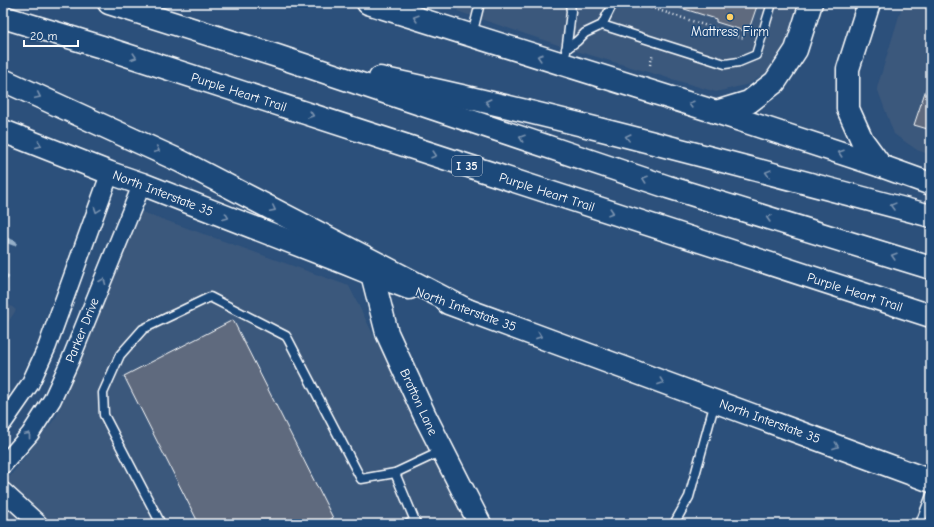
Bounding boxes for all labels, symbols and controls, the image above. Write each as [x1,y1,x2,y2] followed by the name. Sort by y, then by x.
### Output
[725,12,735,22] marker: Mattress Firm
[413,14,420,23] one-way arrow
[24,22,78,48] scale bar
[691,24,769,39] place label: Mattress Firm
[30,29,58,43] text: 20 m
[130,53,137,61] one-way arrow
[537,53,544,62] one-way arrow
[189,69,289,115] street label: Purple Heart Trail
[34,91,42,99] one-way arrow
[485,99,492,107] one-way arrow
[687,100,694,109] one-way arrow
[307,110,314,119] one-way arrow
[625,133,632,142] one-way arrow
[519,134,526,143] one-way arrow
[36,141,43,149] one-way arrow
[152,145,160,153] one-way arrow
[838,149,845,158] one-way arrow
[431,150,438,159] one-way arrow
[452,156,482,176] road number: I 35
[111,167,215,219] street label: North Interstate 35
[497,169,597,215] street label: Purple Heart Trail
[764,169,771,178] one-way arrow
[642,176,649,184] one-way arrow
[890,202,897,211] one-way arrow
[268,204,276,211] one-way arrow
[93,207,102,214] one-way arrow
[608,208,615,216] one-way arrow
[223,212,230,220] one-way arrow
[766,214,773,223] one-way arrow
[890,252,897,261] one-way arrow
[805,269,905,315] street label: Purple Heart Trail
[98,277,106,284] one-way arrow
[414,284,518,334] street label: North Interstate 35
[62,295,102,365] street label: Parker Drive
[536,332,543,340] one-way arrow
[397,366,441,438] street label: Bratton Lane
[658,377,665,385] one-way arrow
[718,396,822,446] street label: North Interstate 35
[24,432,31,439] one-way arrow
[832,441,839,449] one-way arrow

